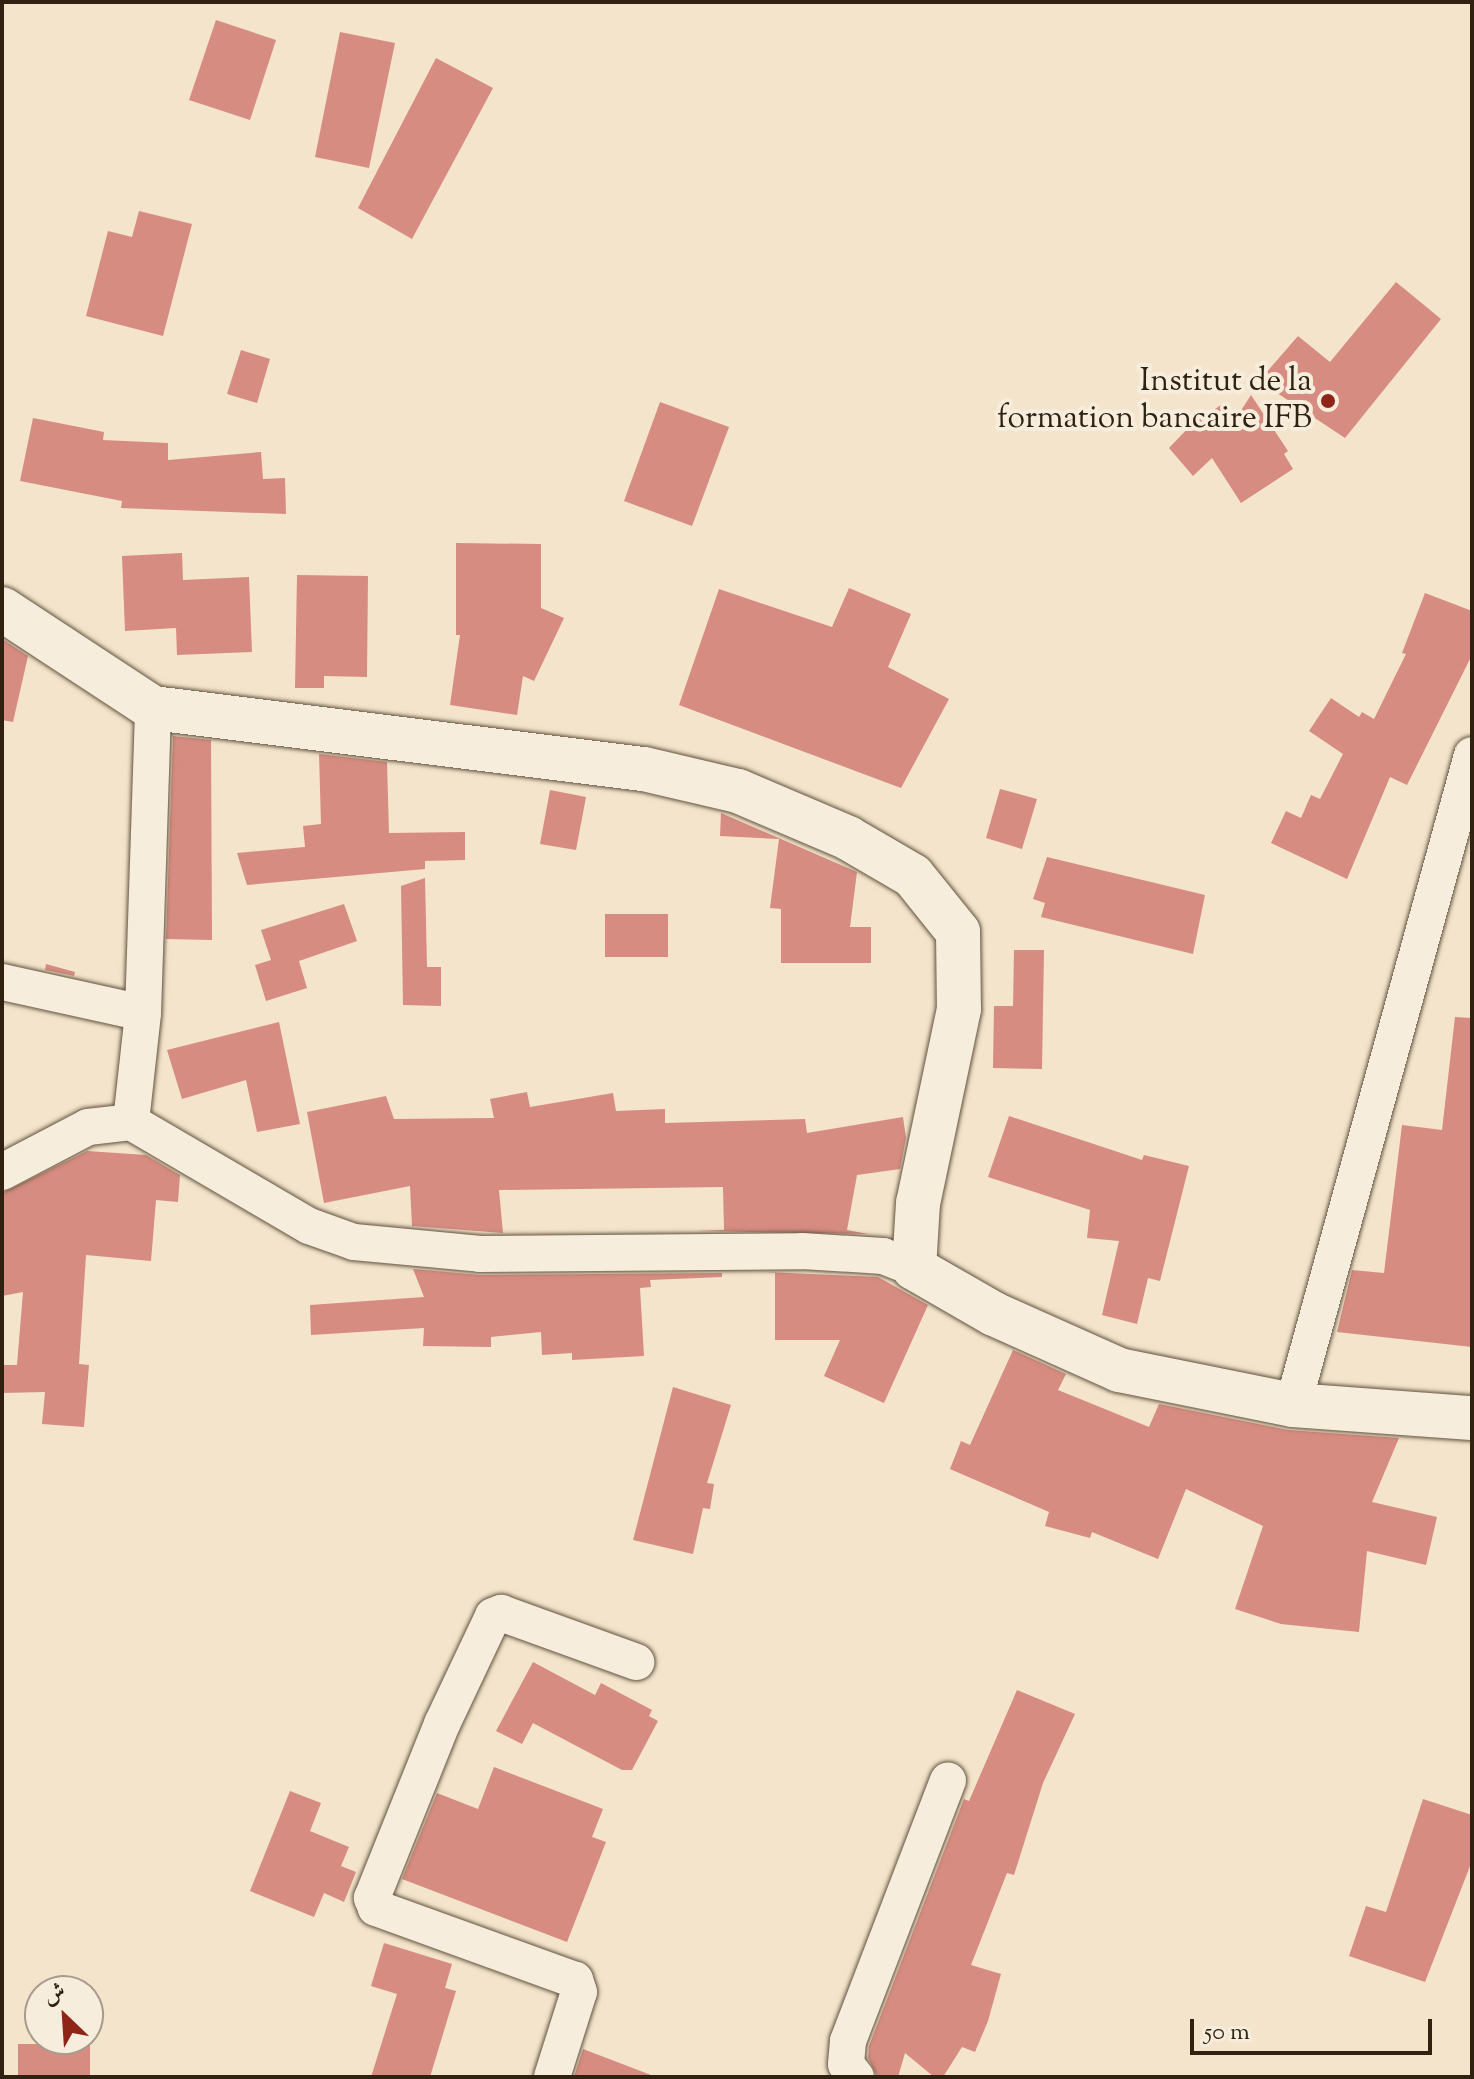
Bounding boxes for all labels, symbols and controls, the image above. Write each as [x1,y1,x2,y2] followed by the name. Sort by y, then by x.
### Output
[997,364,1312,439] place label: Institut de la formation bancaire IFB
[1319,392,1337,410] marker: Institut de la formation bancaire IFB
[24,1975,104,2055] north arrow
[38,1976,71,2014] text: ش
[1194,2003,1436,2053] scale bar
[1204,2016,1250,2050] text: 50 m

